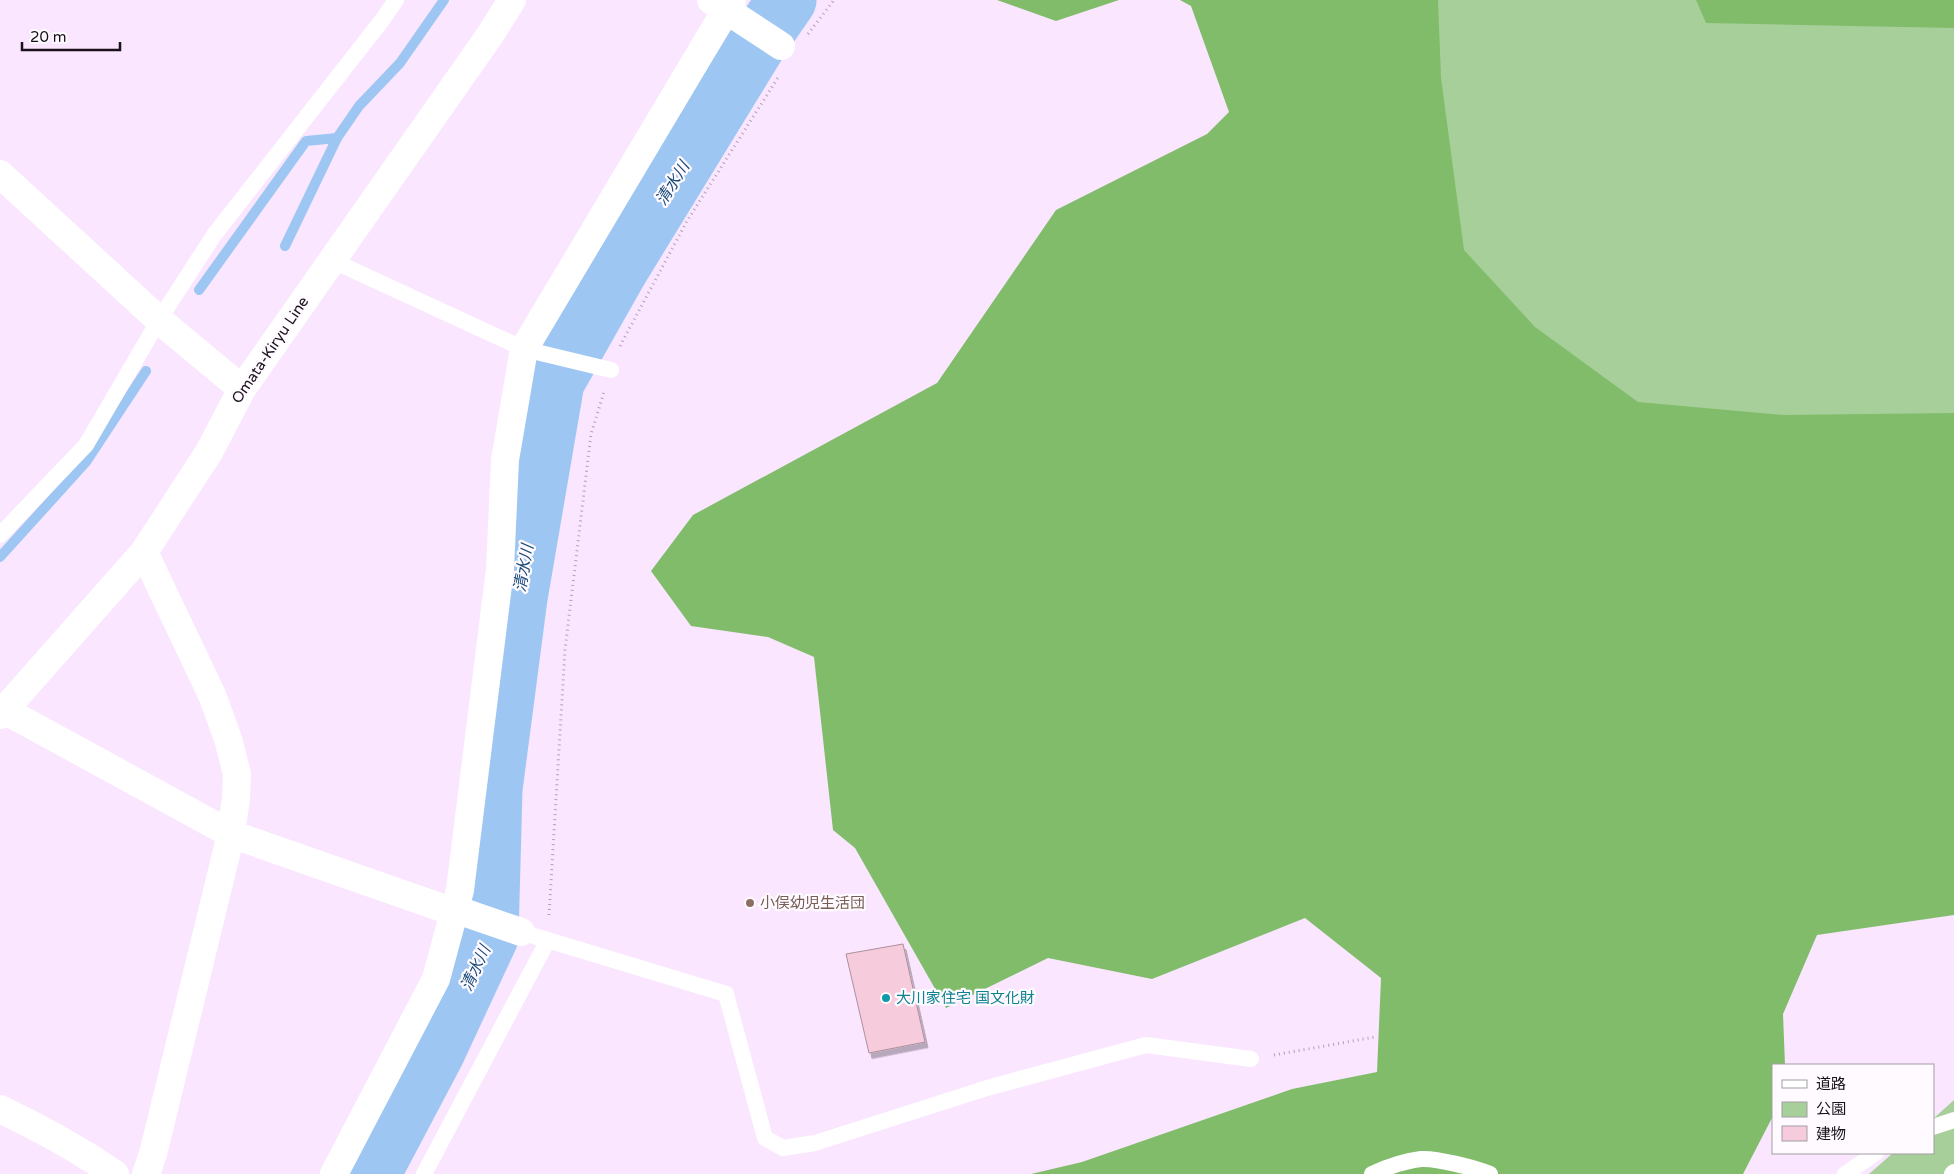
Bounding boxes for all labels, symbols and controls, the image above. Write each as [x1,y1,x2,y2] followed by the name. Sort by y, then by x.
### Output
[22,20,120,52] scale bar
[30,28,67,46] text: 20 m
[652,156,695,209] water label: 清水川
[228,293,312,407] street label: Omata-Kiryu Line
[510,541,538,594] water label: 清水川
[760,894,865,912] place label: 小俣幼児生活団
[744,897,756,909] marker: 小俣幼児生活団
[457,941,496,994] water label: 清水川
[896,989,1035,1007] place label: 大川家住宅 国文化財
[880,992,892,1004] marker: 大川家住宅 国文化財
[1772,1064,1934,1154] legend
[1816,1075,1846,1093] text: 道路
[1816,1100,1846,1118] text: 公園
[1816,1125,1846,1143] text: 建物

